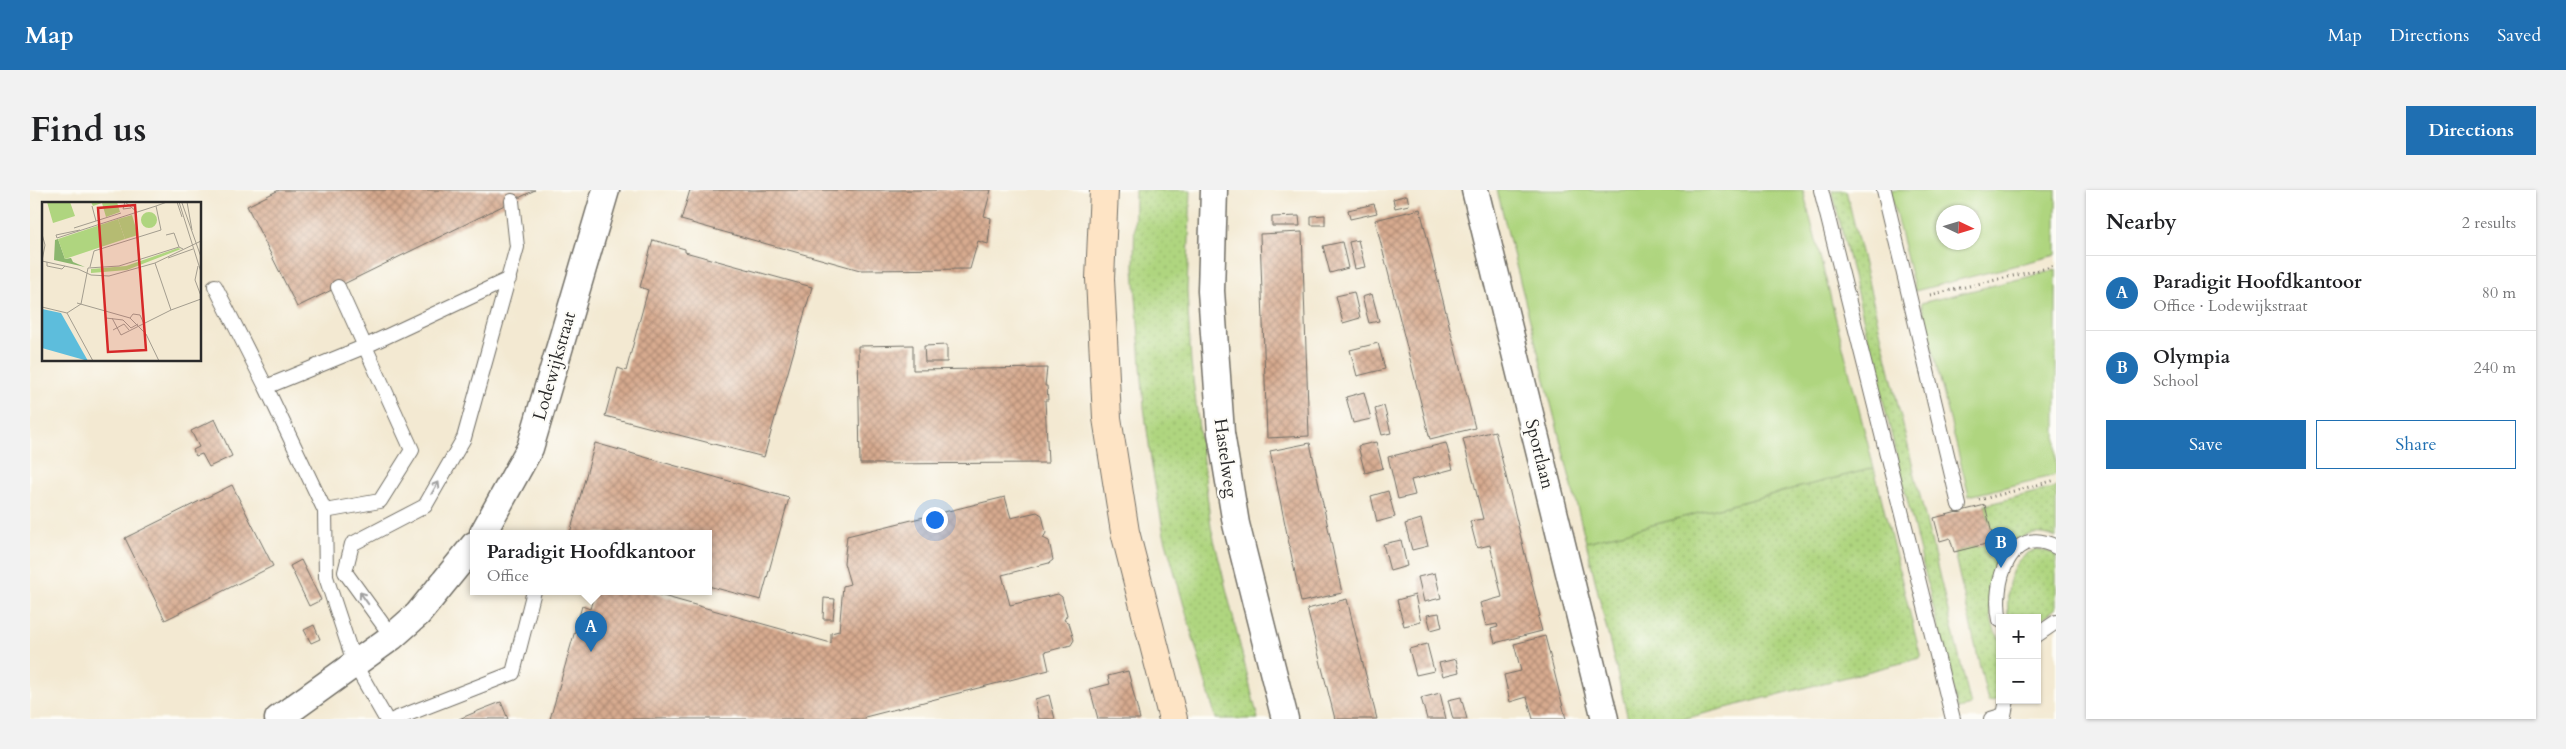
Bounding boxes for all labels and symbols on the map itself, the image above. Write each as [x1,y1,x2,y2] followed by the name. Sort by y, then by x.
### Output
[42,202,201,361] inset map
[1936,205,1981,250] north arrow
[527,309,582,423] street label: Lodewijkstraat
[1208,417,1244,500] street label: Hastelweg
[1519,417,1560,492] street label: Sportlaan
[430,481,440,496] one-way arrow
[922,507,948,533] your location
[1985,527,2017,568] pin: B
[359,591,369,605] one-way arrow
[575,611,607,652] pin: A

